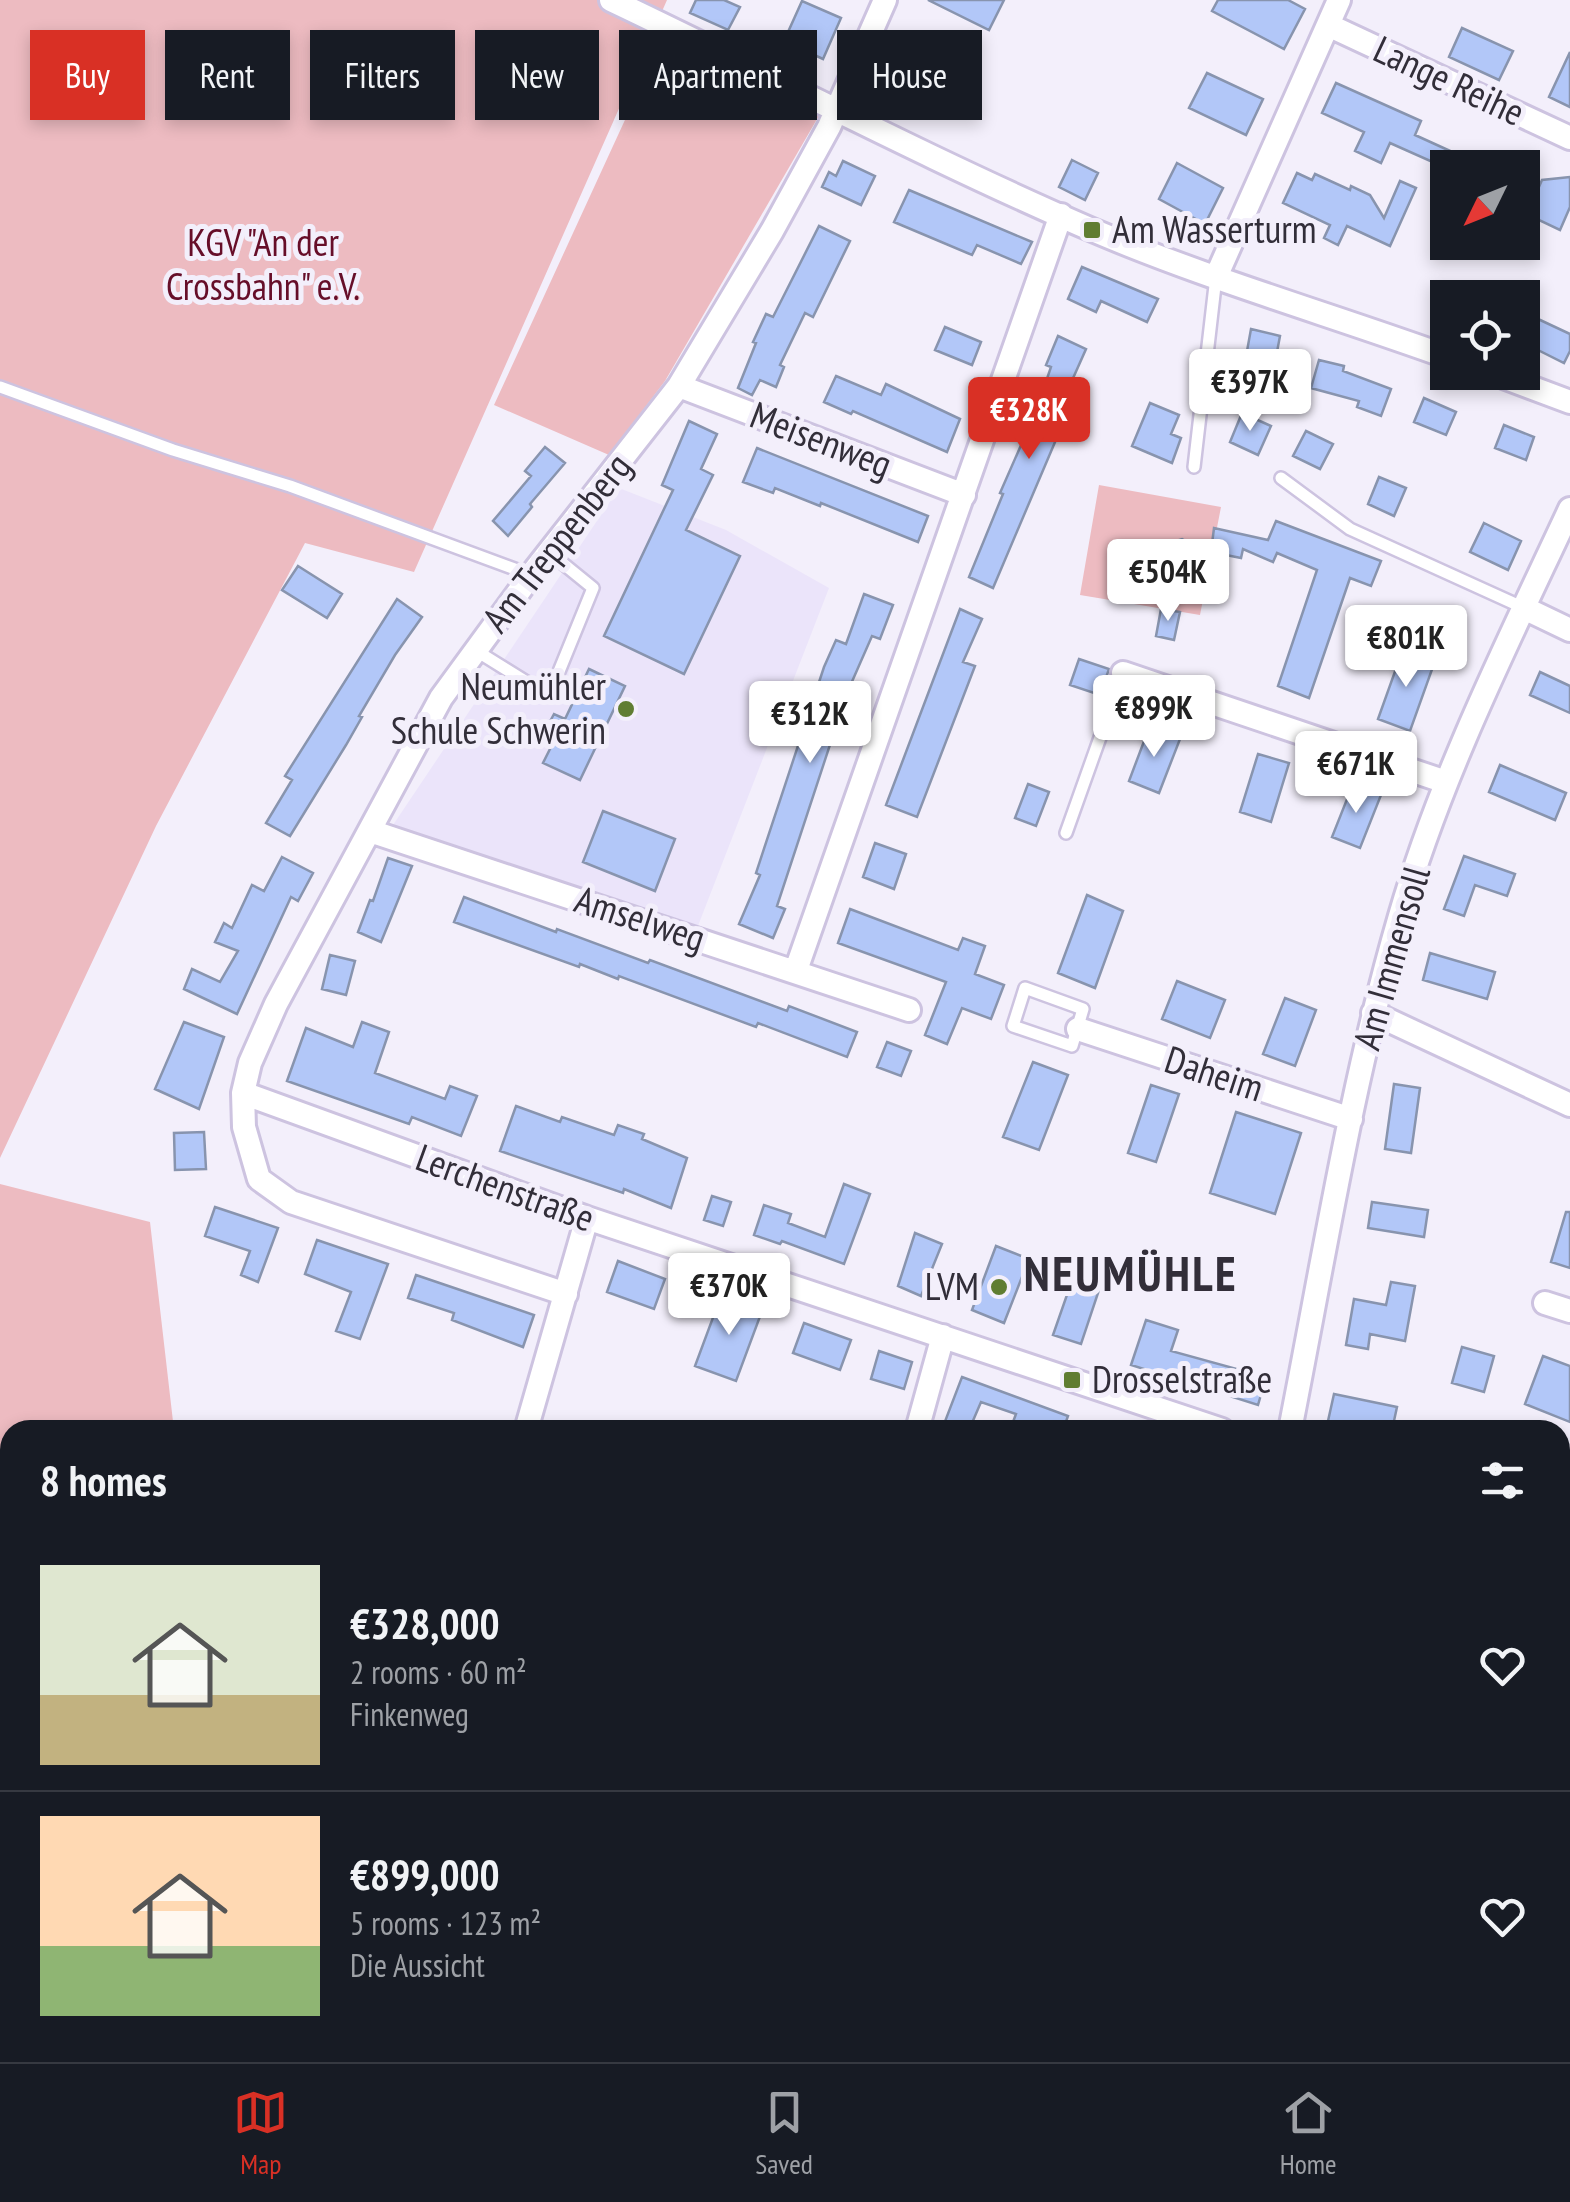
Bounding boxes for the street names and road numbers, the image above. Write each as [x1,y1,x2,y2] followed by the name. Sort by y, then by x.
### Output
[1367,24,1533,136] street label: Lange Reihe
[744,389,899,488] street label: Meisenweg
[471,443,641,642] street label: Am Treppenberg
[1341,860,1440,1055] street label: Am Immensoll
[569,874,712,962] street label: Amselweg
[1159,1034,1270,1111] street label: Daheim
[410,1132,601,1241] street label: Lerchenstraße

